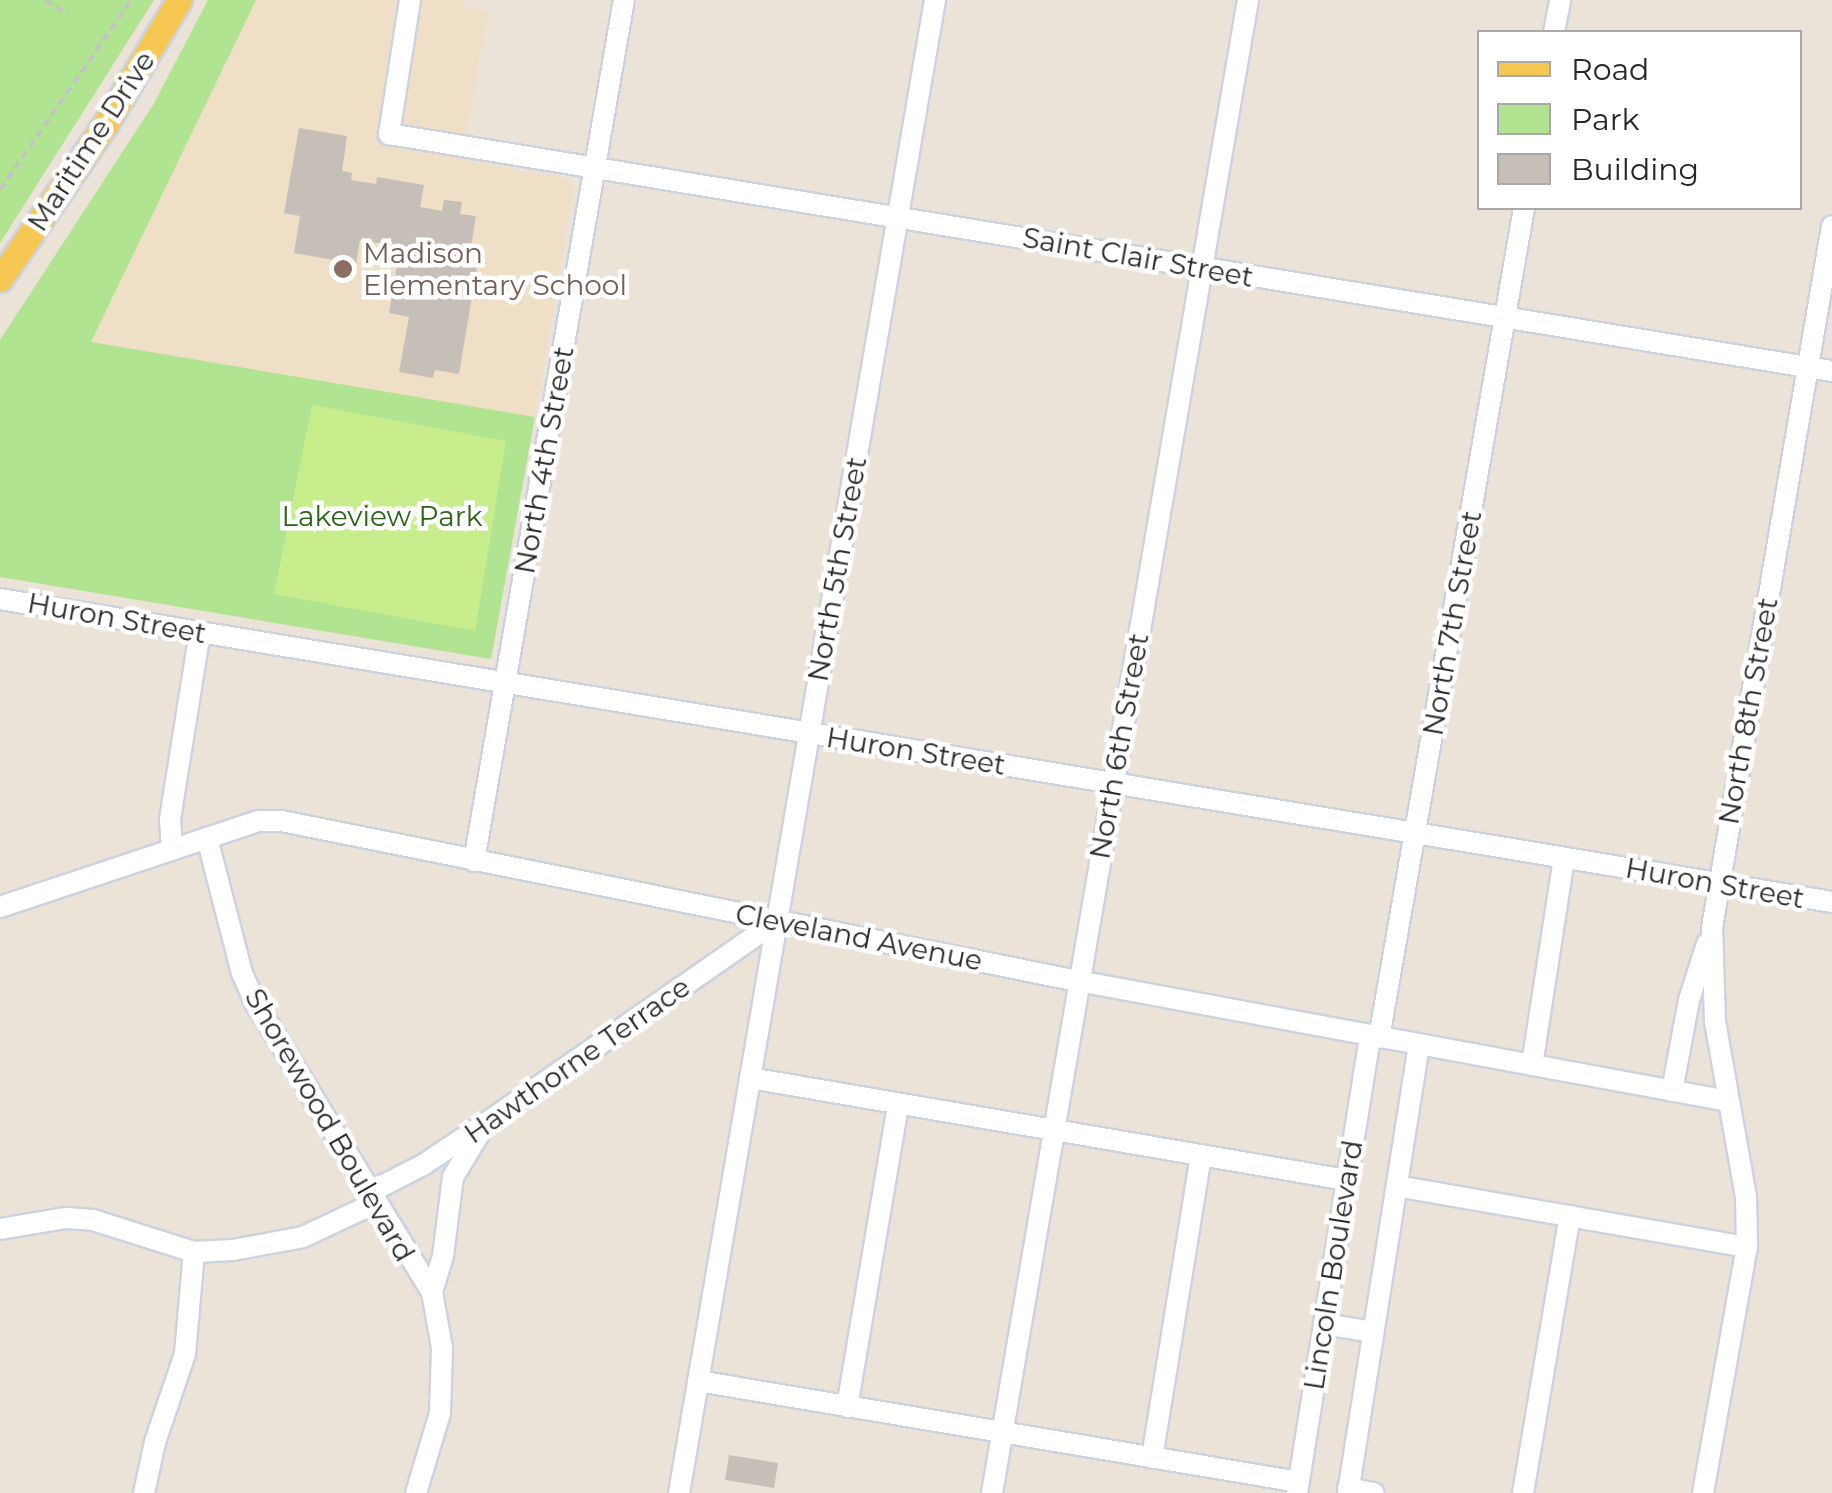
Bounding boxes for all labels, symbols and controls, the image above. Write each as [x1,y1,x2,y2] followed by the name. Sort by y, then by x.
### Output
[1477,30,1802,210] legend
[20,45,162,237] street label: Maritime Drive
[1571,51,1649,88] text: Road
[1571,101,1640,138] text: Park
[1571,151,1699,188] text: Building
[1020,220,1256,294] street label: Saint Clair Street
[363,236,627,302] place label: Madison Elementary School
[332,258,354,280] marker: Madison Elementary School
[507,344,581,576] street label: North 4th Street
[801,454,873,684] street label: North 5th Street
[281,499,483,533] park label: Lakeview Park
[1416,508,1488,738] street label: North 7th Street
[25,586,209,650] street label: Huron Street
[1712,595,1784,827] street label: North 8th Street
[1083,630,1155,862] street label: North 6th Street
[824,720,1008,782] street label: Huron Street
[1623,851,1807,915] street label: Huron Street
[733,897,985,977] street label: Cleveland Avenue
[458,970,696,1150] street label: Hawthorne Terrace
[238,983,422,1267] street label: Shorewood Boulevard
[1297,1138,1369,1392] street label: Lincoln Boulevard

